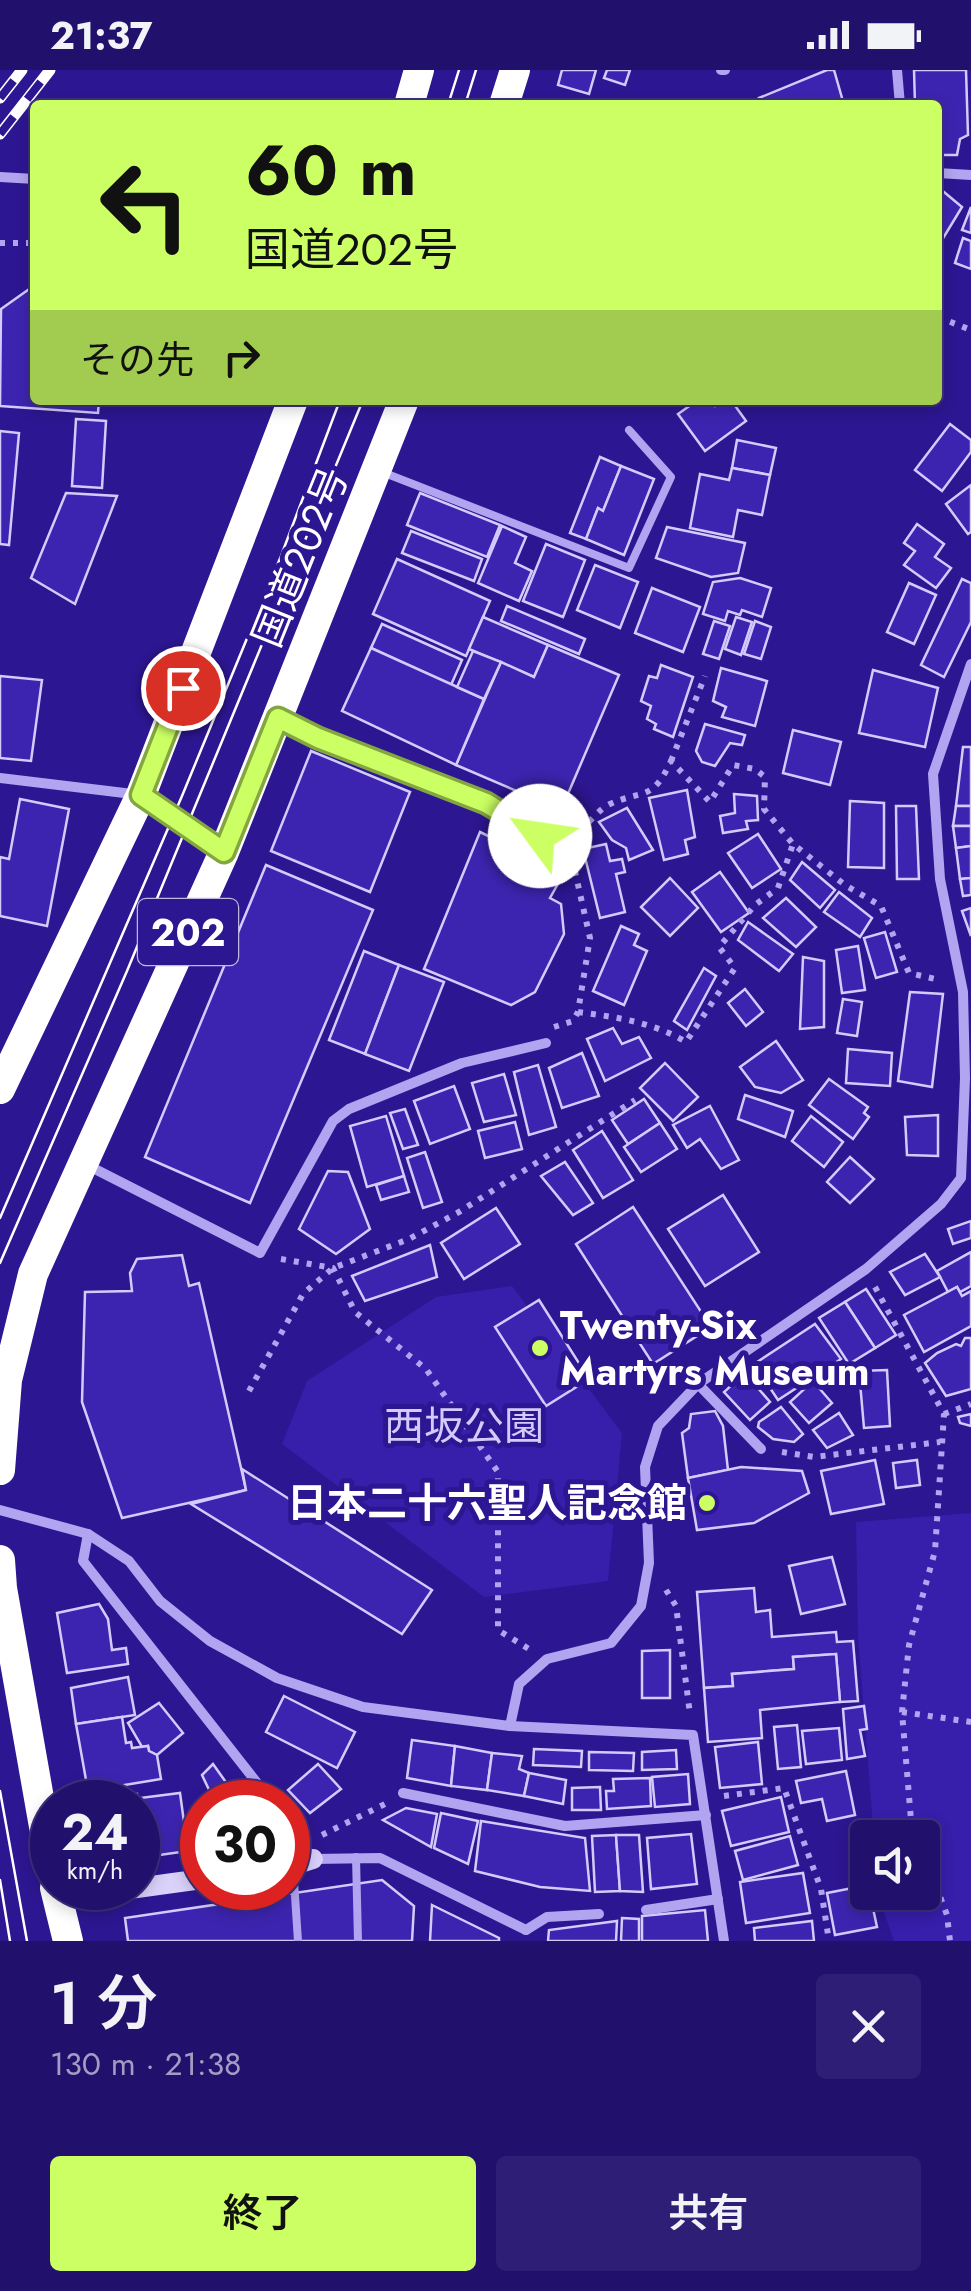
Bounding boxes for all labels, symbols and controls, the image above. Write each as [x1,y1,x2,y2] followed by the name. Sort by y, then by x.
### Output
[50,8,152,63] text: 21:37
[245,120,417,221] text: 60 m
[80,140,210,270] icon: left
[245,217,458,282] text: 国道202号
[214,330,269,385] icon: right
[80,332,194,387] text: その先
[238,458,362,656] street label: 国道202号
[141,646,226,731] pin
[156,661,211,716] icon: arrive
[488,784,592,888] position arrow
[138,899,238,965] road number: 202
[560,1296,869,1400] place label: Twenty-Six Martyrs Museum
[529,1337,551,1359] marker: Twenty-Six Martyrs Museum
[384,1397,544,1455] park label: 西坂公園
[287,1474,687,1532] place label: 日本二十六聖人記念館
[696,1492,718,1514] marker: 日本二十六聖人記念館
[180,1780,310,1910] speed limit sign: 30
[61,1796,129,1869] text: 24
[850,1820,940,1910] map controls
[850,1820,940,1910] button: sound
[67,1852,123,1888] text: km/h
[50,1960,157,2047] text: 1 分
[816,1974,921,2079] button: close
[50,2041,242,2087] text: 130 m · 21:38
[50,2156,476,2271] button: 終了
[496,2156,921,2271] button: 共有

